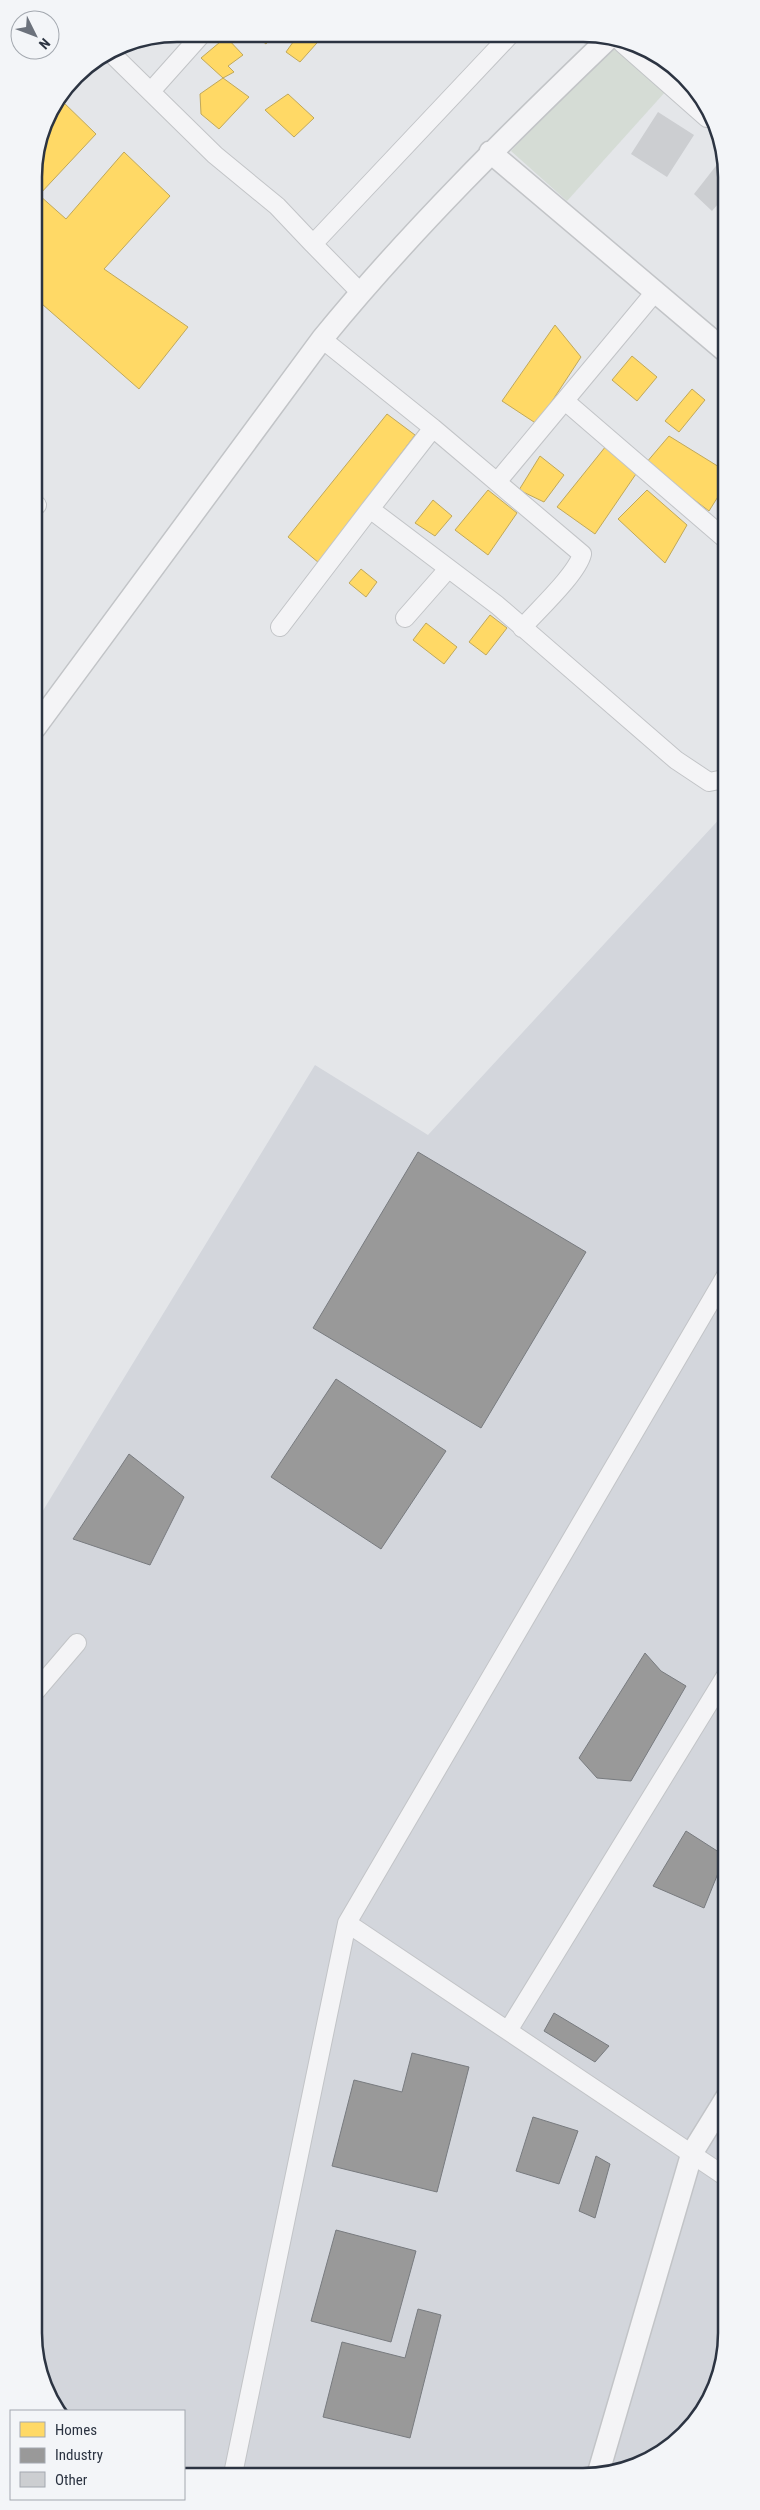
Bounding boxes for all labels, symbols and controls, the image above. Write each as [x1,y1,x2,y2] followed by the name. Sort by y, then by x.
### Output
[10,10,60,60] north arrow
[36,35,53,52] text: N
[10,2410,185,2500] legend
[55,2421,97,2439] text: Homes
[55,2446,103,2464] text: Industry
[55,2471,88,2489] text: Other

